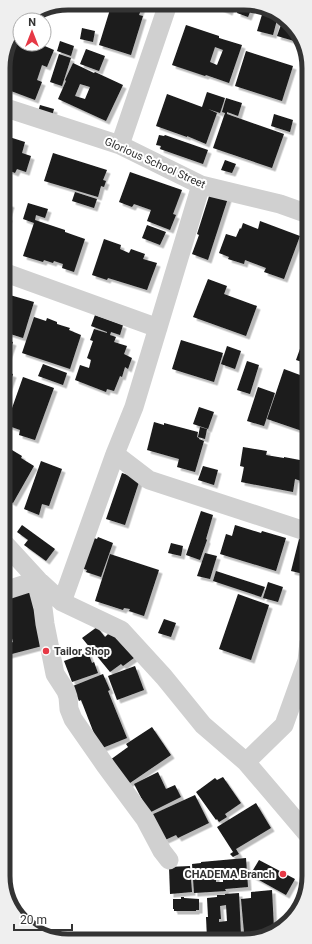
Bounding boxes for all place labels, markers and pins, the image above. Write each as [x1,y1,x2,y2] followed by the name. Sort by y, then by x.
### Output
[54,645,110,658] place label: Tailor Shop
[41,646,51,656] marker: Tailor Shop
[185,868,275,881] place label: CHADEMA Branch
[278,869,288,879] marker: CHADEMA Branch

